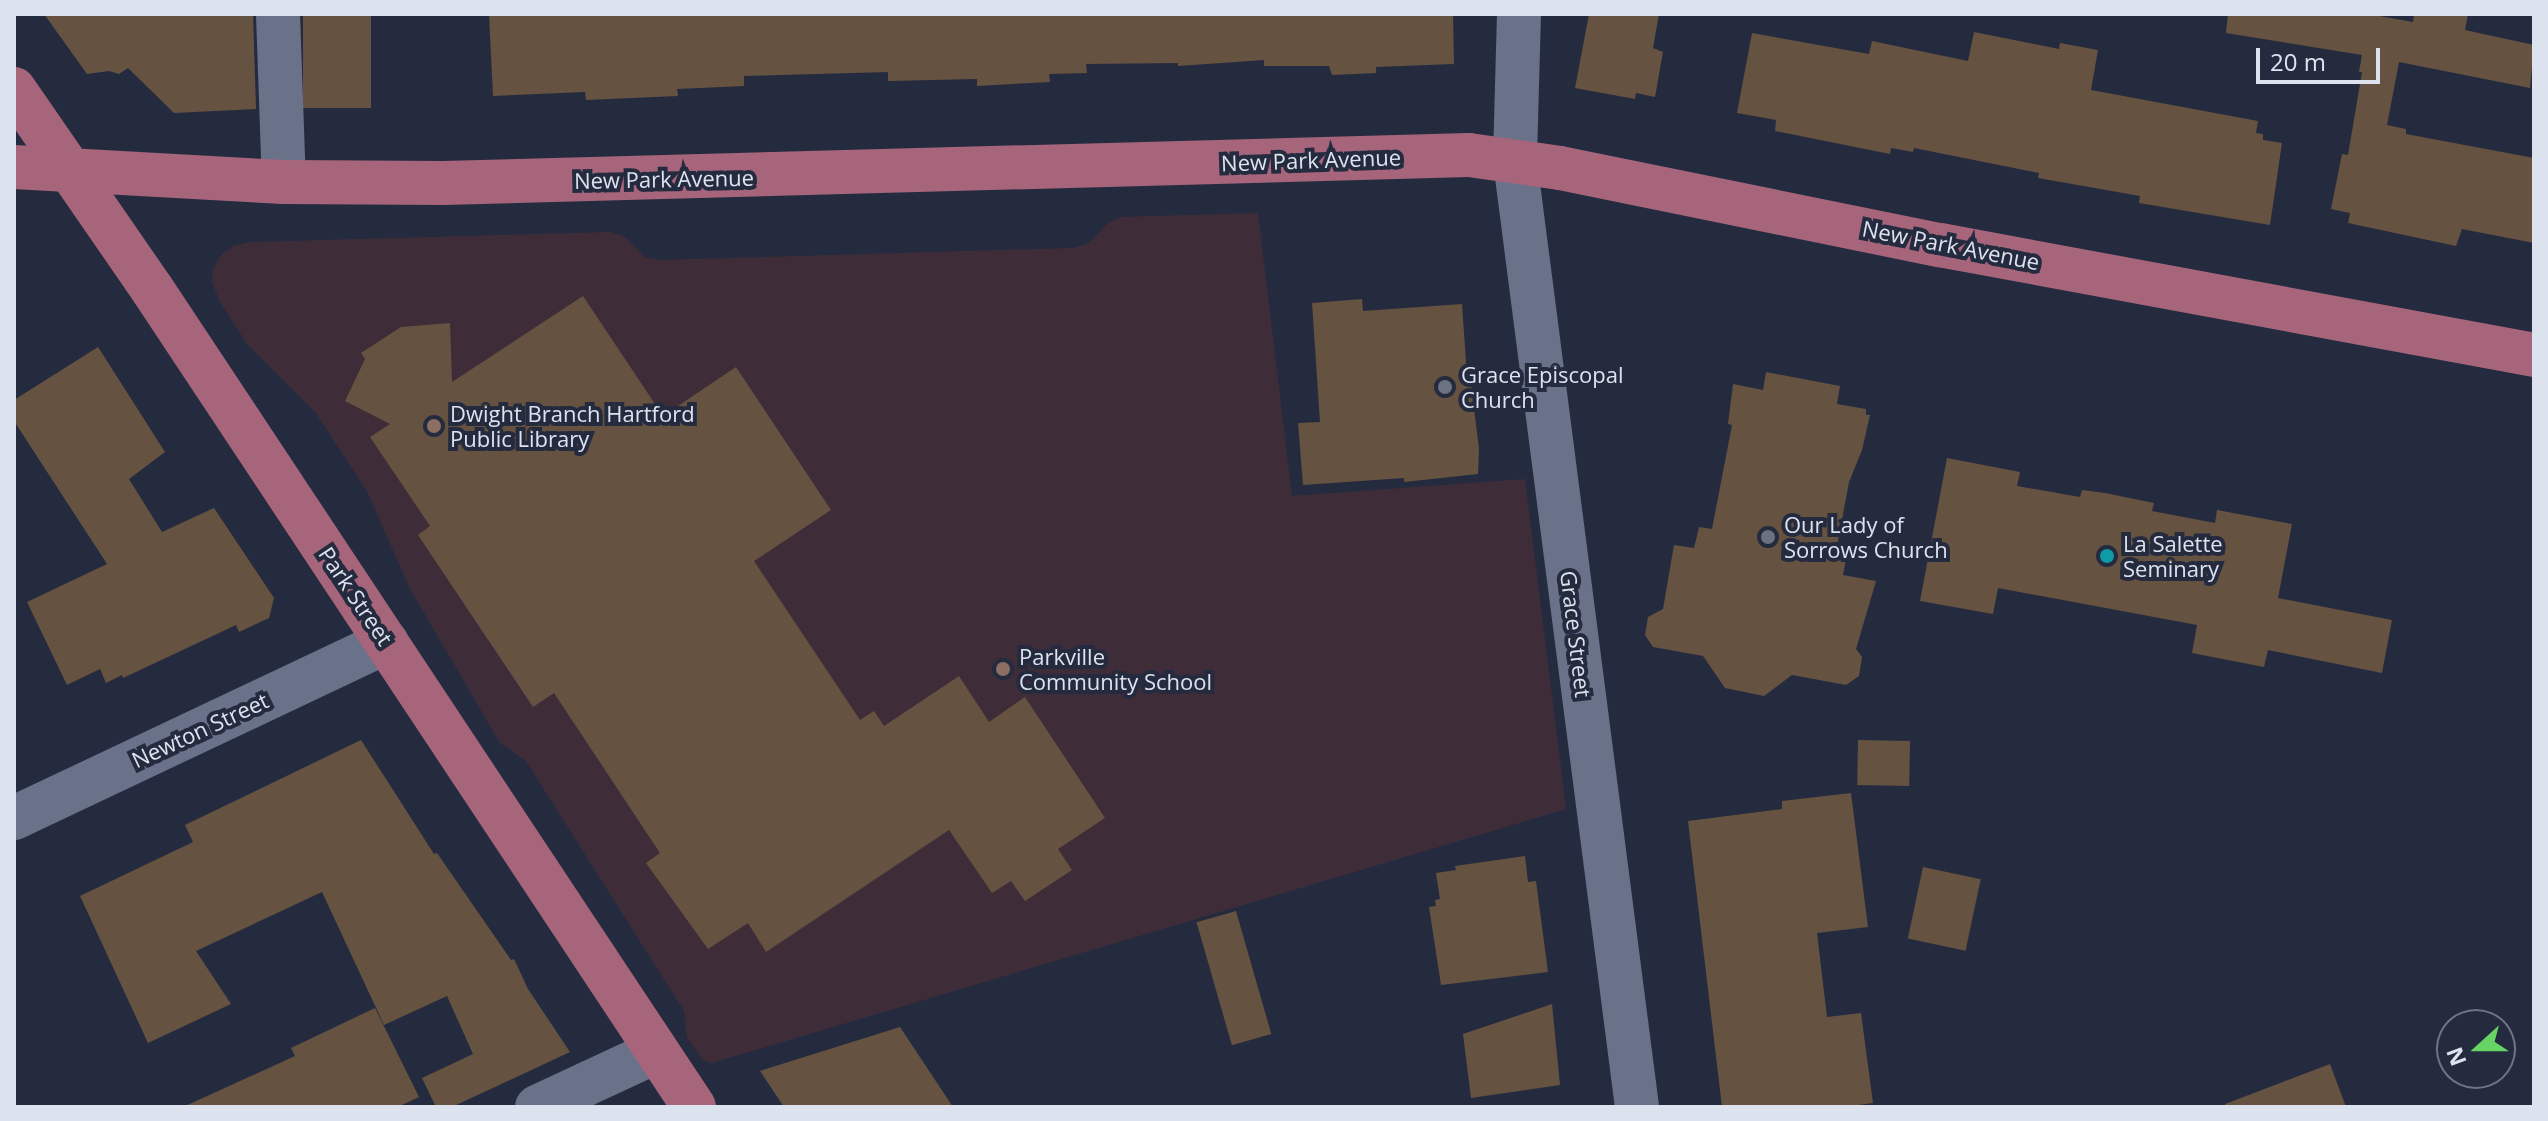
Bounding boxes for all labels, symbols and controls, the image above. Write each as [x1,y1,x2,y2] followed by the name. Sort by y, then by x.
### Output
[2260,32,2384,82] scale bar
[2270,45,2326,78] text: 20 m
[1221,144,1401,176] street label: New Park Avenue
[574,164,754,194] street label: New Park Avenue
[1860,215,2042,275] street label: New Park Avenue
[1461,361,1624,412] place label: Grace Episcopal Church
[1436,378,1454,396] marker: Grace Episcopal Church
[450,400,695,452] place label: Dwight Branch Hartford Public Library
[425,417,443,435] marker: Dwight Branch Hartford Public Library
[1784,511,1948,562] place label: Our Lady of Sorrows Church
[1759,528,1777,546] marker: Our Lady of Sorrows Church
[2123,530,2223,582] place label: La Salette Seminary
[313,542,399,650] street label: Park Street
[2098,547,2116,565] marker: La Salette Seminary
[1555,569,1597,699] street label: Grace Street
[1019,643,1212,694] place label: Parkville Community School
[994,660,1012,678] marker: Parkville Community School
[127,687,273,773] street label: Newton Street
[2436,1009,2516,1089] north arrow
[2438,1043,2473,1071] text: N

